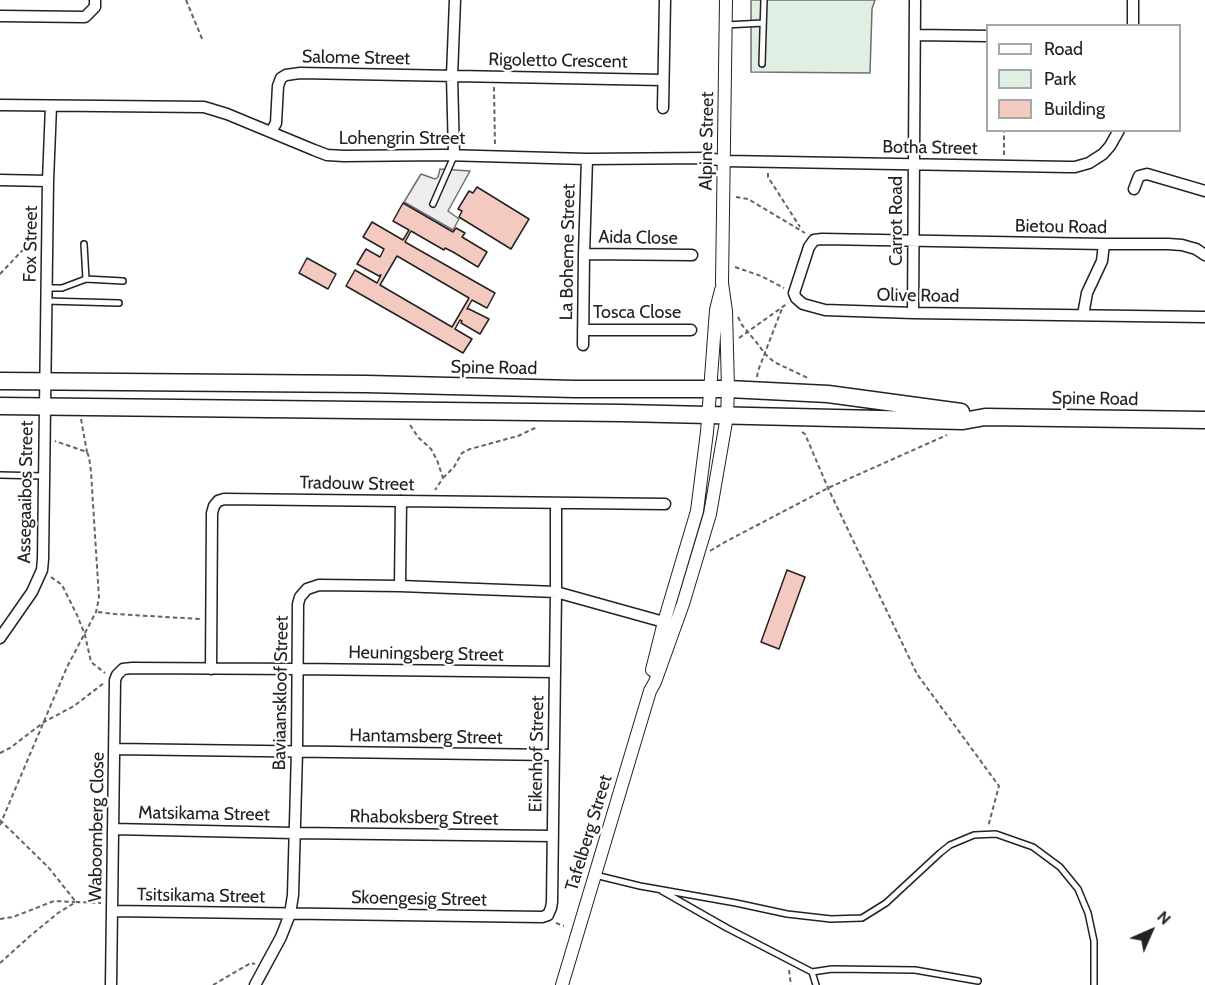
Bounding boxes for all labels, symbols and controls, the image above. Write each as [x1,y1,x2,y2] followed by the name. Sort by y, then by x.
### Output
[986,24,1181,132] legend
[1044,38,1083,60] text: Road
[302,46,410,70] street label: Salome Street
[488,49,628,73] street label: Rigoletto Crescent
[1044,68,1076,90] text: Park
[695,91,719,191] street label: Alpine Street
[1044,98,1105,120] text: Building
[339,128,465,150] street label: Lohengrin Street
[882,136,978,160] street label: Botha Street
[886,176,908,266] street label: Carrot Road
[556,184,580,320] street label: La Boheme Street
[20,205,42,283] street label: Fox Street
[1015,215,1107,239] street label: Bietou Road
[598,227,678,249] street label: Aida Close
[876,284,960,308] street label: Olive Road
[593,302,681,324] street label: Tosca Close
[451,356,537,380] street label: Spine Road
[1052,387,1138,411] street label: Spine Road
[14,420,38,564] street label: Assegaaibos Street
[299,472,415,496] street label: Tradouw Street
[269,615,293,771] street label: Baviaanskloof Street
[348,642,504,666] street label: Heuningsberg Street
[525,695,549,813] street label: Eikenhof Street
[349,725,503,749] street label: Hantamsberg Street
[85,752,109,902] street label: Waboomberg Close
[561,772,617,894] street label: Tafelberg Street
[138,802,270,826] street label: Matsikama Street
[350,806,498,830] street label: Rhaboksberg Street
[137,884,265,908] street label: Tsitsikama Street
[351,887,487,911] street label: Skoengesig Street
[1121,901,1181,961] north arrow
[1153,907,1175,929] text: N

